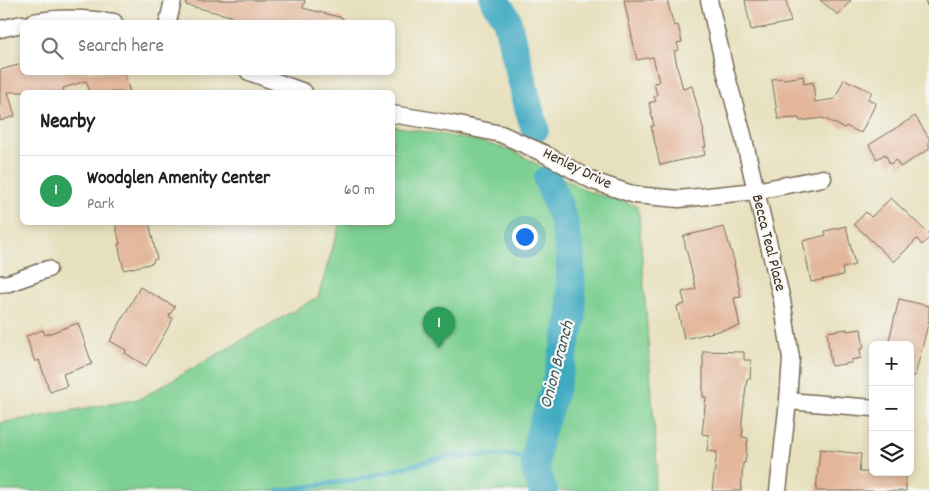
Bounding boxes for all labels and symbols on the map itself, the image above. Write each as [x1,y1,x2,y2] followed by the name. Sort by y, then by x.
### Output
[538,142,616,196] street label: Henley Drive
[745,192,791,294] street label: Becca Teal Place
[512,224,538,250] your location
[423,307,455,348] pin: 1
[534,318,582,412] water label: Onion Branch

